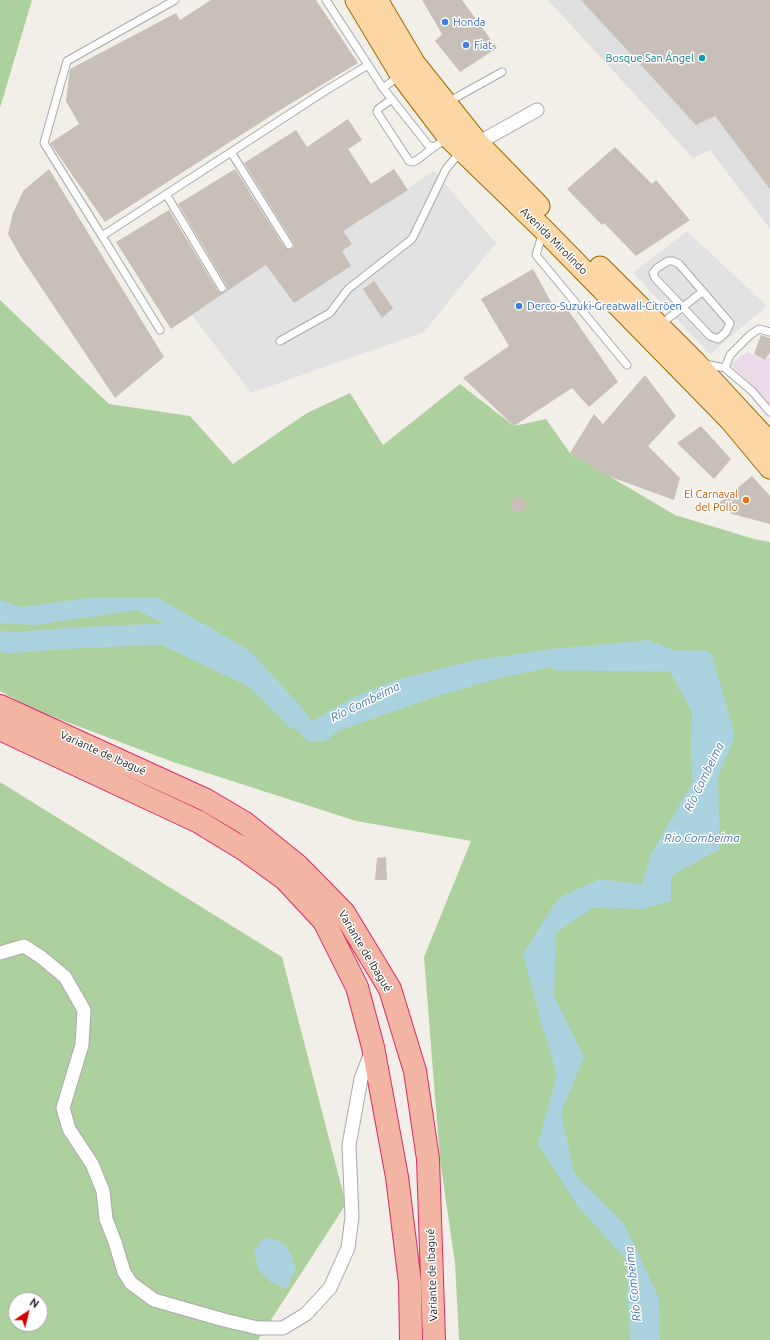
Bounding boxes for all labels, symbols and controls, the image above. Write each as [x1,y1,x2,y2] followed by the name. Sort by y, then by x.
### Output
[453,15,485,29] place label: Honda
[440,17,450,27] marker: Honda
[474,38,492,52] place label: Fiat
[461,40,471,50] marker: Fiat
[606,51,694,65] place label: Bosque San Ángel
[697,53,707,63] marker: Bosque San Ángel
[518,205,590,277] street label: Avenida Mirolindo
[527,299,682,313] place label: Derco-Suzuki-Greatwall-Citröen
[514,301,524,311] marker: Derco-Suzuki-Greatwall-Citröen
[684,487,738,513] place label: El Carnaval del Pollo
[741,495,751,505] marker: El Carnaval del Pollo
[328,679,402,725] water label: Río Combeima
[58,728,148,778] street label: Variante de Ibagué
[681,740,727,814] water label: Río Combeima
[664,831,740,845] water label: Rio Combeima
[335,908,395,994] street label: Variante de Ibagué
[424,1228,440,1322] street label: Variante de Ibagué
[622,1246,644,1322] water label: Río Combeima
[8,1292,48,1332] north arrow
[28,1296,41,1310] text: N

